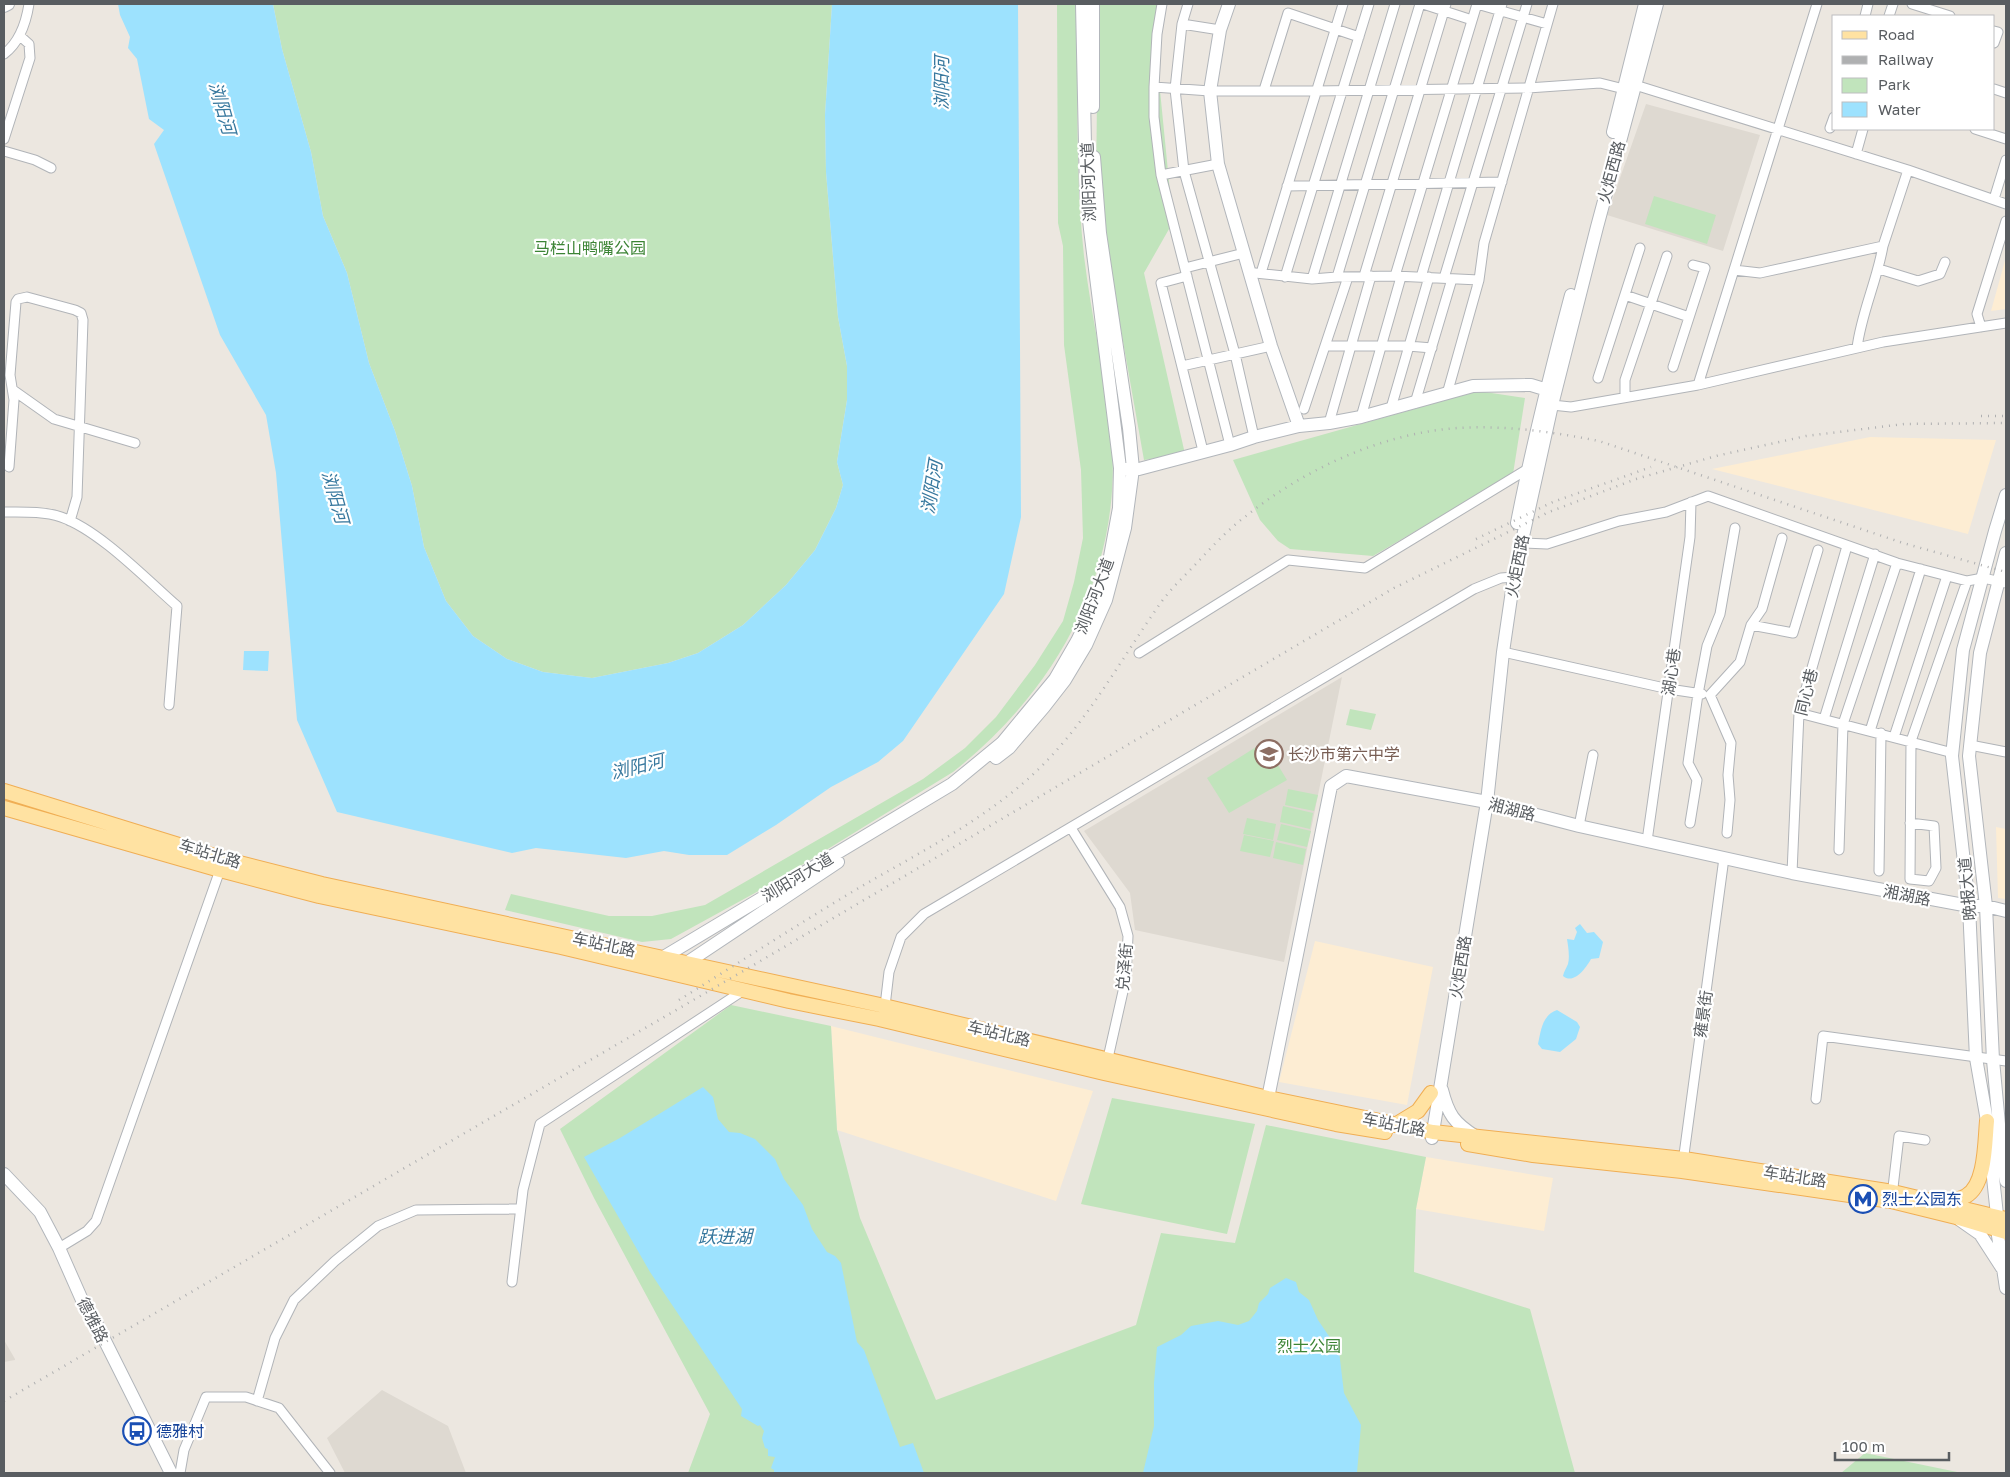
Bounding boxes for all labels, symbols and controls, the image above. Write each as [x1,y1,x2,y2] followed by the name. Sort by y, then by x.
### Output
[1832,15,1995,130] legend
[1878,25,1915,43] text: Road
[1878,50,1934,68] text: Railway
[930,53,952,110] water label: 浏阳河
[1878,75,1911,93] text: Park
[205,79,242,140] water label: 浏阳河
[1878,100,1921,118] text: Water
[1593,138,1629,206] street label: 火炬西路
[1077,142,1099,222] street label: 浏阳河大道
[534,238,646,258] park label: 马栏山鸭嘴公园
[916,456,947,515] water label: 浏阳河
[318,468,355,529] water label: 浏阳河
[1501,533,1533,599] street label: 火炬西路
[1070,555,1118,637] street label: 浏阳河大道
[1658,647,1684,697] street label: 湖心巷
[1790,666,1822,718] street label: 同心巷
[1254,739,1284,769] school or university icon: 长沙市第六中学
[1288,744,1400,764] place label: 长沙市第六中学
[608,748,669,783] water label: 浏阳河
[1486,793,1538,825] street label: 湘湖路
[176,834,244,872] street label: 车站北路
[758,848,836,906] street label: 浏阳河大道
[1954,856,1980,922] street label: 晚报大道
[1882,881,1932,909] street label: 湘湖路
[571,928,637,960] street label: 车站北路
[1445,934,1475,1000] street label: 火炬西路
[1112,942,1136,992] street label: 兑泽街
[1690,989,1716,1039] street label: 雍景街
[966,1016,1032,1050] street label: 车站北路
[1361,1108,1427,1140] street label: 车站北路
[1762,1161,1828,1191] street label: 车站北路
[1848,1184,1878,1214] metro station icon: 烈士公园东
[1882,1189,1962,1209] place label: 烈士公园东
[698,1225,755,1247] water label: 跃进湖
[73,1294,113,1346] street label: 德雅路
[1277,1336,1341,1356] park label: 烈士公园
[122,1416,152,1446] bus stop icon: 德雅村
[156,1421,204,1441] place label: 德雅村
[1835,1430,1949,1462] scale bar
[1842,1437,1885,1455] text: 100 m

